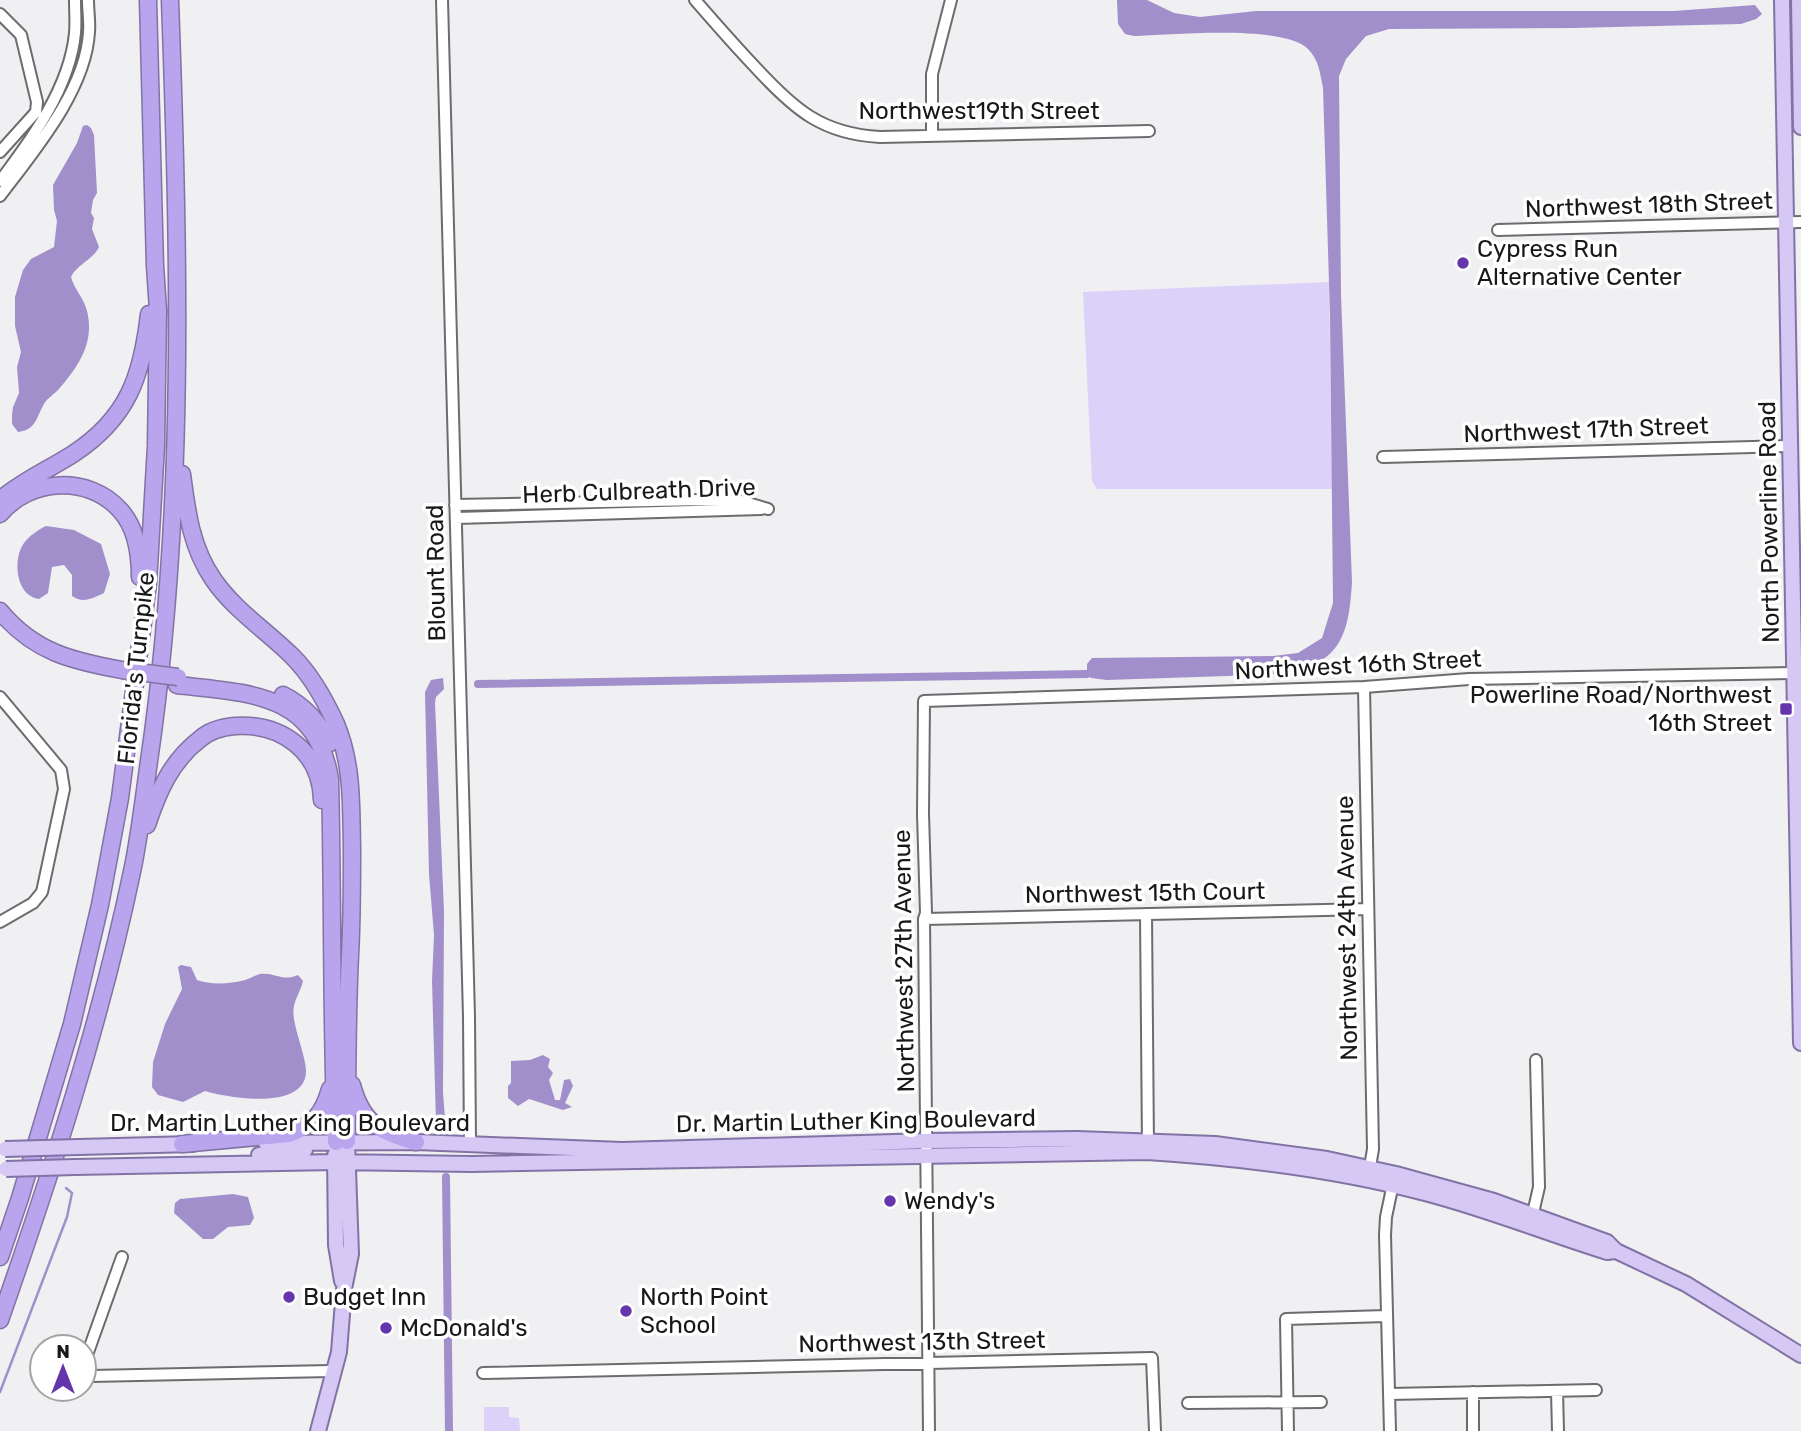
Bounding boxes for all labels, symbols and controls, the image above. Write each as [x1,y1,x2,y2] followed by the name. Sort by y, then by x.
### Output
[858,97,1100,125] street label: Northwest19th Street
[1525,187,1773,223] street label: Northwest 18th Street
[1477,235,1682,291] place label: Cypress Run Alternative Center
[1455,255,1471,271] marker: Cypress Run Alternative Center
[1753,401,1785,643] street label: North Powerline Road
[1463,412,1709,448] street label: Northwest 17th Street
[522,473,756,509] street label: Herb Culbreath Drive
[421,504,451,642] street label: Blount Road
[112,570,160,766] street label: Florida's Turnpike
[1234,645,1482,685] street label: Northwest 16th Street
[1470,681,1772,737] place label: Powerline Road/Northwest 16th Street
[1778,701,1794,717] marker: Powerline Road/Northwest 16th Street
[1331,795,1363,1061] street label: Northwest 24th Avenue
[888,829,920,1093] street label: Northwest 27th Avenue
[1025,877,1265,909] street label: Northwest 15th Court
[676,1104,1036,1138] street label: Dr. Martin Luther King Boulevard
[110,1109,470,1137] street label: Dr. Martin Luther King Boulevard
[904,1187,995,1215] place label: Wendy's
[882,1193,898,1209] marker: Wendy's
[303,1283,426,1311] place label: Budget Inn
[640,1283,768,1339] place label: North Point School
[281,1289,297,1305] marker: Budget Inn
[618,1303,634,1319] marker: North Point School
[400,1314,527,1342] place label: McDonald's
[378,1320,394,1336] marker: McDonald's
[798,1326,1046,1358] street label: Northwest 13th Street
[28,1333,98,1403] north arrow
[56,1340,70,1363] text: N

